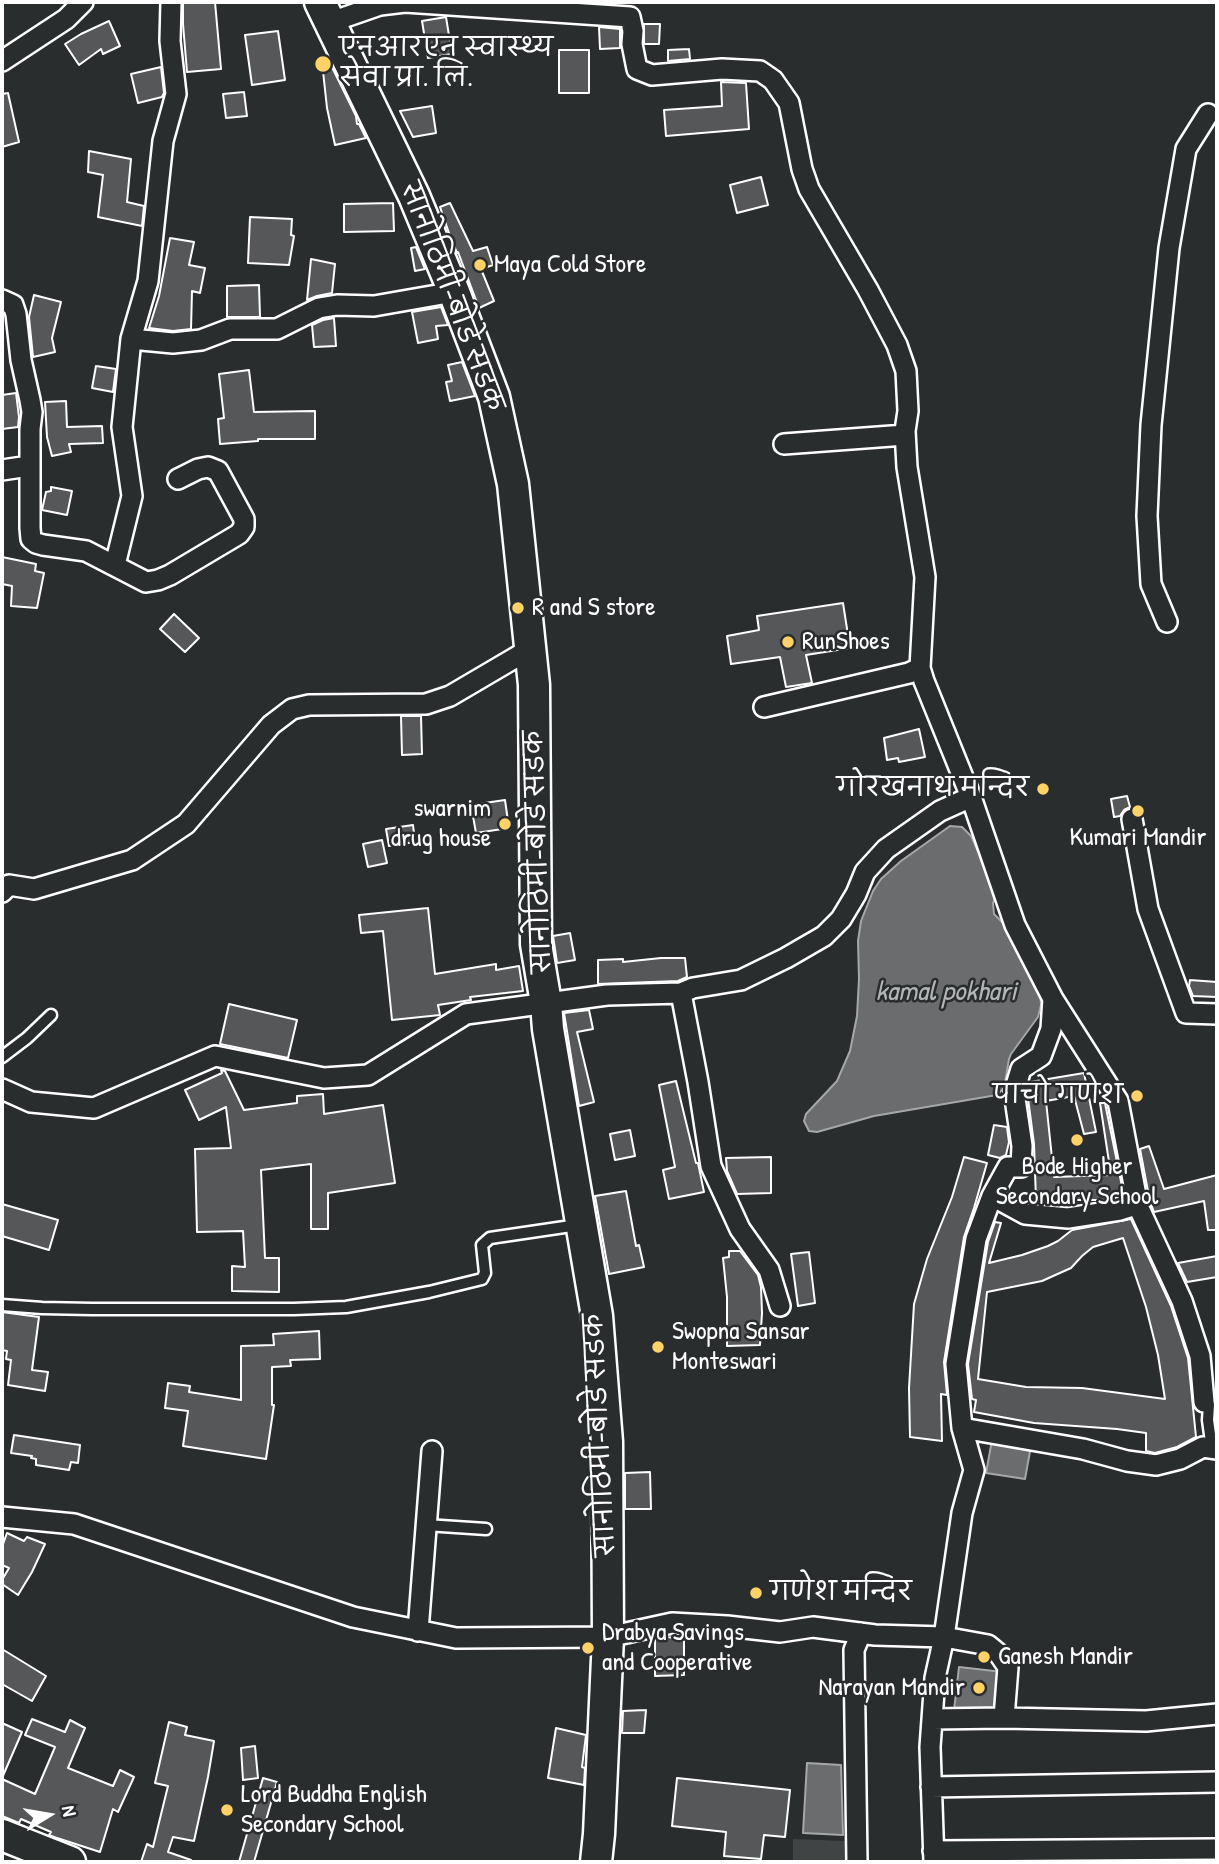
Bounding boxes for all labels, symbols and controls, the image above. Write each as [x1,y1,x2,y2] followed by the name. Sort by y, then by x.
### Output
[339,33,553,94] place label: एनआरएन स्वास्थ्य सेवा प्रा. लि.
[313,54,333,74] marker: एनआरएन स्वास्थ्य सेवा प्रा. लि.
[393,178,509,416] street label: सानोठिमी-बोडे सडक
[494,249,646,281] place label: Maya Cold Store
[472,257,488,273] marker: Maya Cold Store
[532,592,656,624] place label: R and S store
[510,600,526,616] marker: R and S store
[802,626,890,658] place label: RunShoes
[780,634,796,650] marker: RunShoes
[519,730,559,974] street label: सानोठिमी-बोडे सडक
[837,773,1029,805] place label: गोरखनाथ मन्दिर
[1035,781,1051,797] marker: गोरखनाथ मन्दिर
[391,793,491,854] place label: swarnim drug house
[1130,803,1146,819] marker: Kumari Mandir
[497,816,513,832] marker: swarnim drug house
[1069,822,1207,854] place label: Kumari Mandir
[875,976,1017,1010] water label: kamal pokhari
[993,1080,1123,1112] place label: पाचो गणेश
[1129,1088,1145,1104] marker: पाचो गणेश
[1069,1132,1085,1148] marker: Bode Higher Secondary School
[996,1151,1158,1212] place label: Bode Higher Secondary School
[579,1313,623,1557] street label: सानोठिमी-बोडे सडक
[672,1316,810,1378] place label: Swopna Sansar Monteswari
[650,1339,666,1355] marker: Swopna Sansar Monteswari
[770,1577,912,1609] place label: गणेश मन्दिर
[748,1585,764,1601] marker: गणेश मन्दिर
[602,1617,752,1678] place label: Drabya Savings and Cooperative
[580,1640,596,1656] marker: Drabya Savings and Cooperative
[998,1641,1133,1673] place label: Ganesh Mandir
[976,1649,992,1665] marker: Ganesh Mandir
[818,1672,965,1704] place label: Narayan Mandir
[971,1680,987,1696] marker: Narayan Mandir
[241,1779,427,1840] place label: Lord Buddha English Secondary School
[14,1780,84,1850] north arrow
[219,1802,235,1818] marker: Lord Buddha English Secondary School
[56,1804,83,1818] text: N

